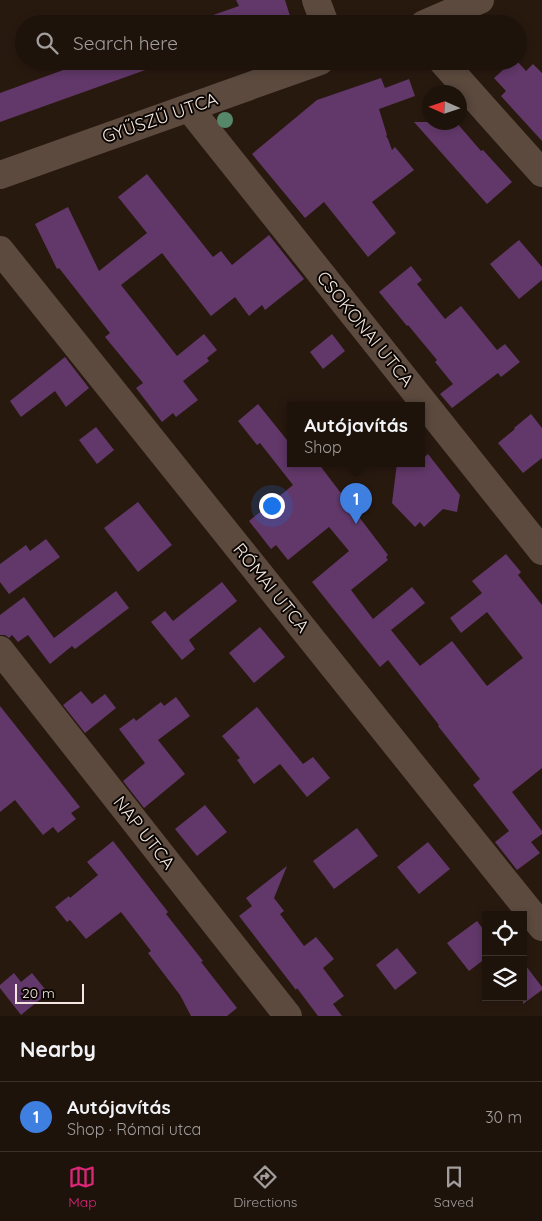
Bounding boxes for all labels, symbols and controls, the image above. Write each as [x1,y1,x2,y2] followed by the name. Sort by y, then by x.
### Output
[15,15,527,70] search box
[33,29,61,57] icon: search
[73,31,178,55] text: Search here
[422,85,467,130] north arrow
[99,87,221,148] street label: GYŰSZŰ UTCA
[312,266,419,391] street label: CSOKONAI UTCA
[287,402,425,467] popup
[304,413,408,437] text: Autójavítás
[304,437,342,457] text: Shop
[340,483,372,524] pin: 1
[259,493,285,519] your location
[228,538,315,637] street label: RÓMAI UTCA
[109,791,180,874] street label: NAP UTCA
[482,911,527,1001] map controls
[482,911,527,956] button: locate
[482,956,527,1001] button: layers
[15,981,84,1004] scale bar
[22,984,55,1002] text: 20 m
[20,1036,96,1062] text: Nearby
[67,1095,171,1119] text: Autójavítás
[33,1107,39,1127] text: 1
[485,1107,522,1127] text: 30 m
[67,1119,201,1139] text: Shop · Római utca
[68,1163,97,1211] tab: Map
[233,1163,297,1211] tab: Directions
[434,1163,474,1211] tab: Saved

